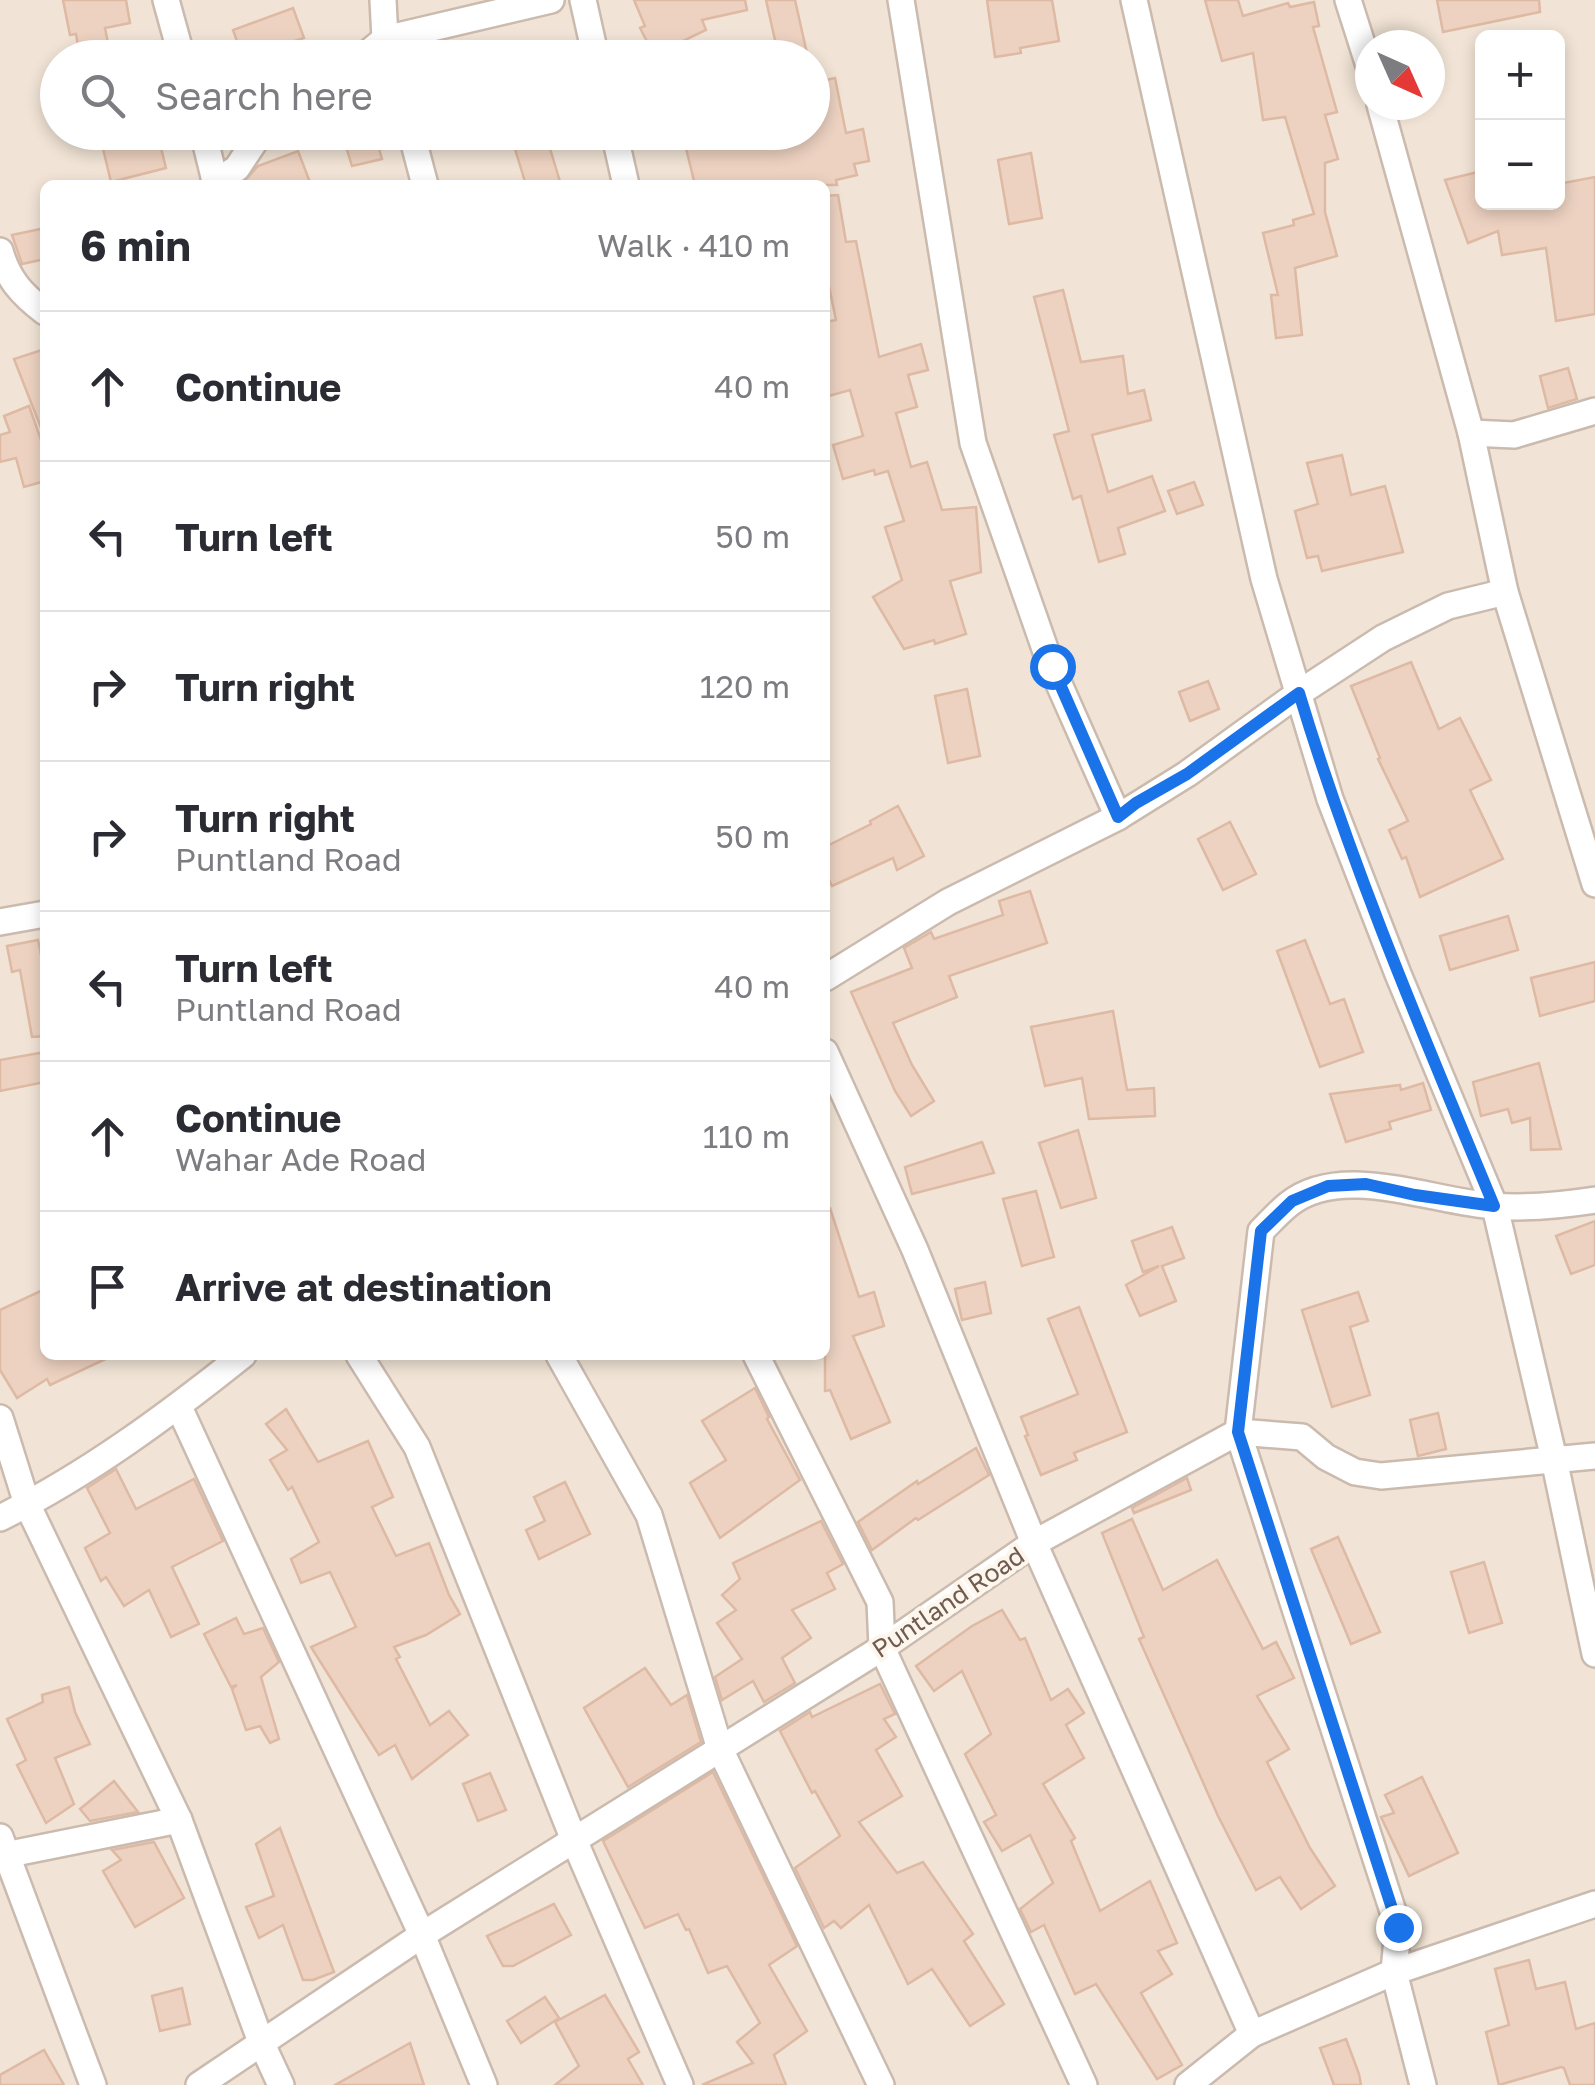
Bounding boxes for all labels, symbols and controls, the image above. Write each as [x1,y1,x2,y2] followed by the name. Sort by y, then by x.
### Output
[1355,30,1445,120] north arrow
[1475,30,1565,210] map controls
[1475,30,1565,120] button: +
[40,40,830,150] search box
[75,68,130,123] icon: search
[155,73,373,118] text: Search here
[1475,120,1565,210] button: −
[80,220,191,270] text: 6 min
[597,226,790,264] text: Walk · 410 m
[80,359,135,414] icon: ahead
[175,364,341,409] text: Continue
[714,367,790,405] text: 40 m
[80,509,135,564] icon: left
[175,514,333,559] text: Turn left
[715,517,790,555] text: 50 m
[1030,644,1076,690] route start
[80,659,135,714] icon: right
[175,664,355,709] text: Turn right
[700,667,790,705] text: 120 m
[175,795,355,840] text: Turn right
[80,809,135,864] icon: right
[715,817,790,855] text: 50 m
[175,840,402,878] text: Puntland Road
[175,945,333,990] text: Turn left
[80,959,135,1014] icon: left
[714,967,790,1005] text: 40 m
[175,990,402,1028] text: Puntland Road
[175,1095,341,1140] text: Continue
[80,1109,135,1164] icon: ahead
[703,1117,790,1155] text: 110 m
[175,1140,427,1178] text: Wahar Ade Road
[80,1259,135,1314] icon: arrive
[175,1264,552,1309] text: Arrive at destination
[866,1539,1030,1664] street label: Puntland Road
[1376,1905,1422,1951] route end

